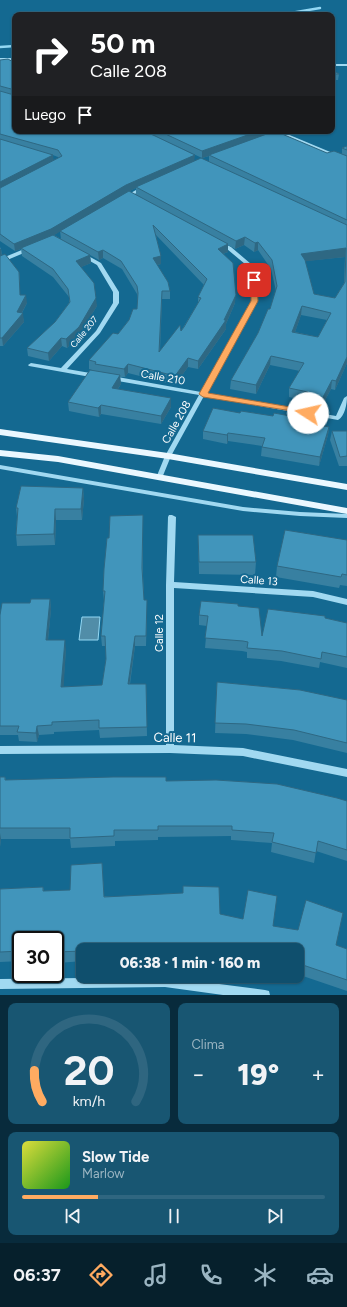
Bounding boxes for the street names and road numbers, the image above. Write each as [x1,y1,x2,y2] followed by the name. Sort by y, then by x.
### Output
[67,313,100,350] street label: Calle 207
[140,367,186,388] street label: Calle 210
[159,398,194,446] street label: Calle 208
[240,573,278,588] street label: Calle 13
[153,614,166,652] street label: Calle 12
[153,730,197,745] street label: Calle 11

